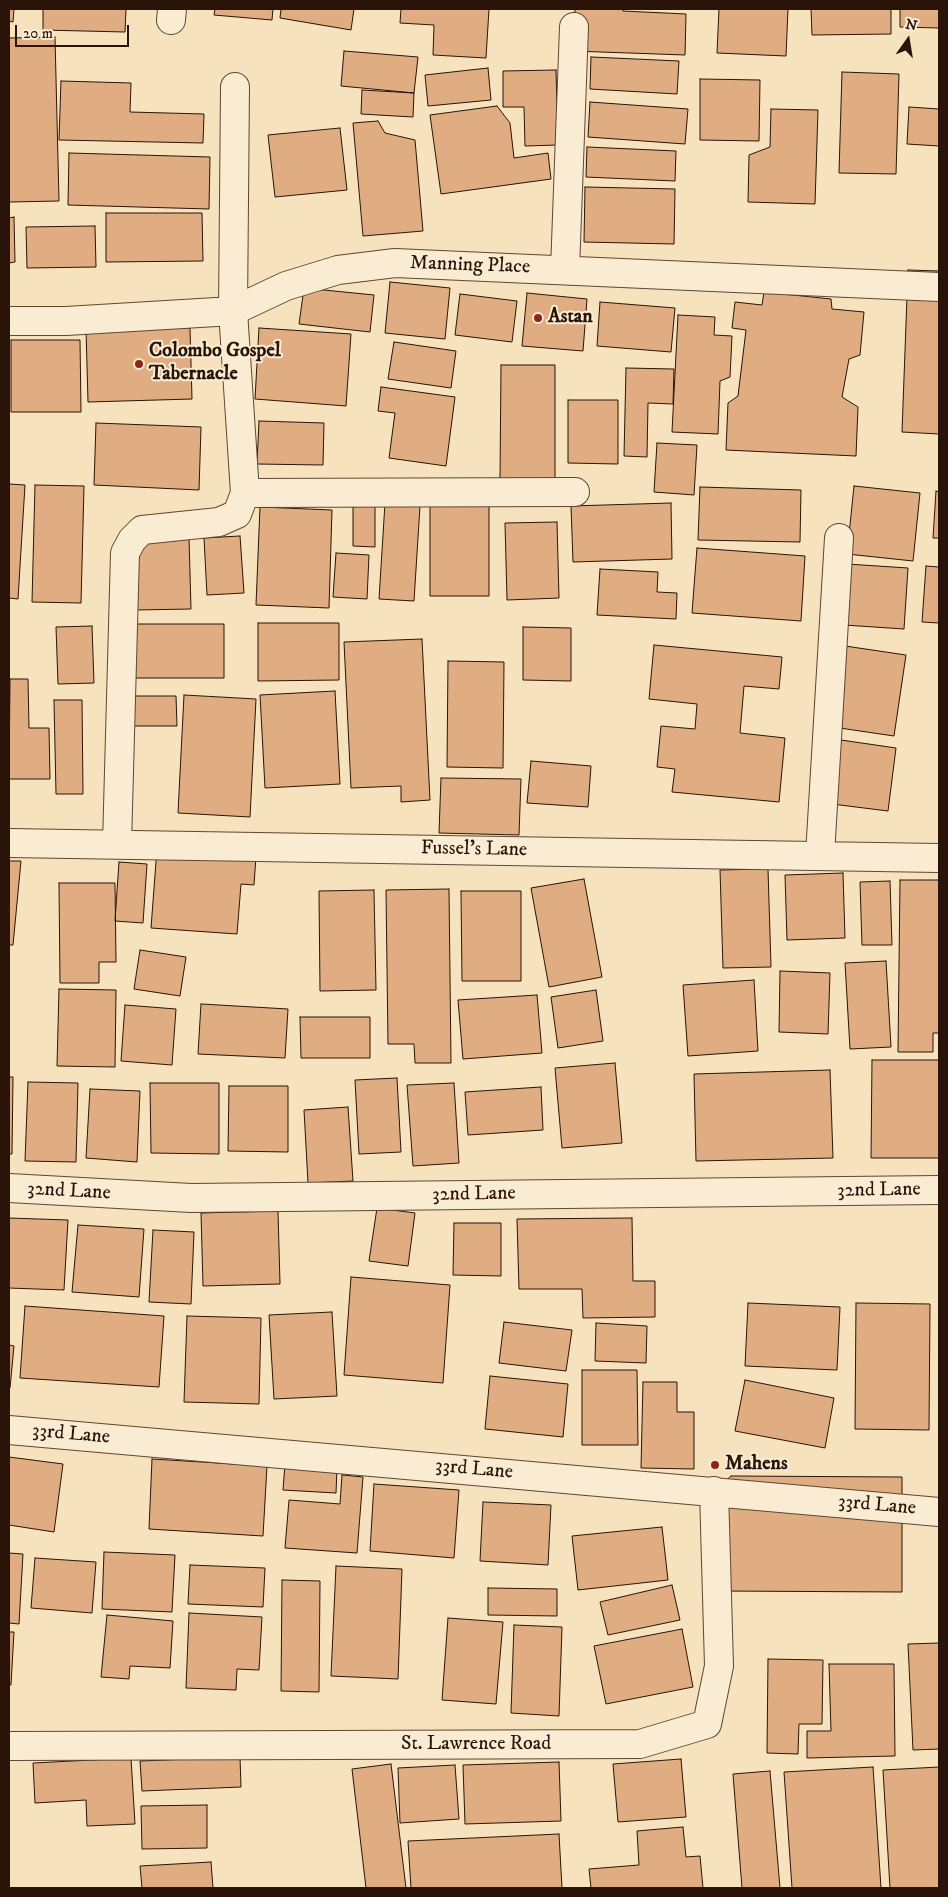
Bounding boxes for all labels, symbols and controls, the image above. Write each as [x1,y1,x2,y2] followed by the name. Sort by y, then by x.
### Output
[18,15,131,47] scale bar
[883,15,933,65] north arrow
[904,15,919,35] text: N
[23,24,53,43] text: 20 m
[410,252,530,280] street label: Manning Place
[548,306,593,330] place label: Astan
[532,312,544,324] marker: Astan
[149,340,281,387] place label: Colombo Gospel Tabernacle
[133,358,145,370] marker: Colombo Gospel Tabernacle
[421,837,527,863] street label: Fussel's Lane
[27,1178,111,1206] street label: 32nd Lane
[837,1178,921,1204] street label: 32nd Lane
[432,1182,516,1208] street label: 32nd Lane
[31,1420,111,1450] street label: 33rd Lane
[725,1453,788,1477] place label: Mahens
[434,1455,514,1485] street label: 33rd Lane
[709,1459,721,1471] marker: Mahens
[837,1491,917,1521] street label: 33rd Lane
[401,1733,551,1757] street label: St. Lawrence Road

